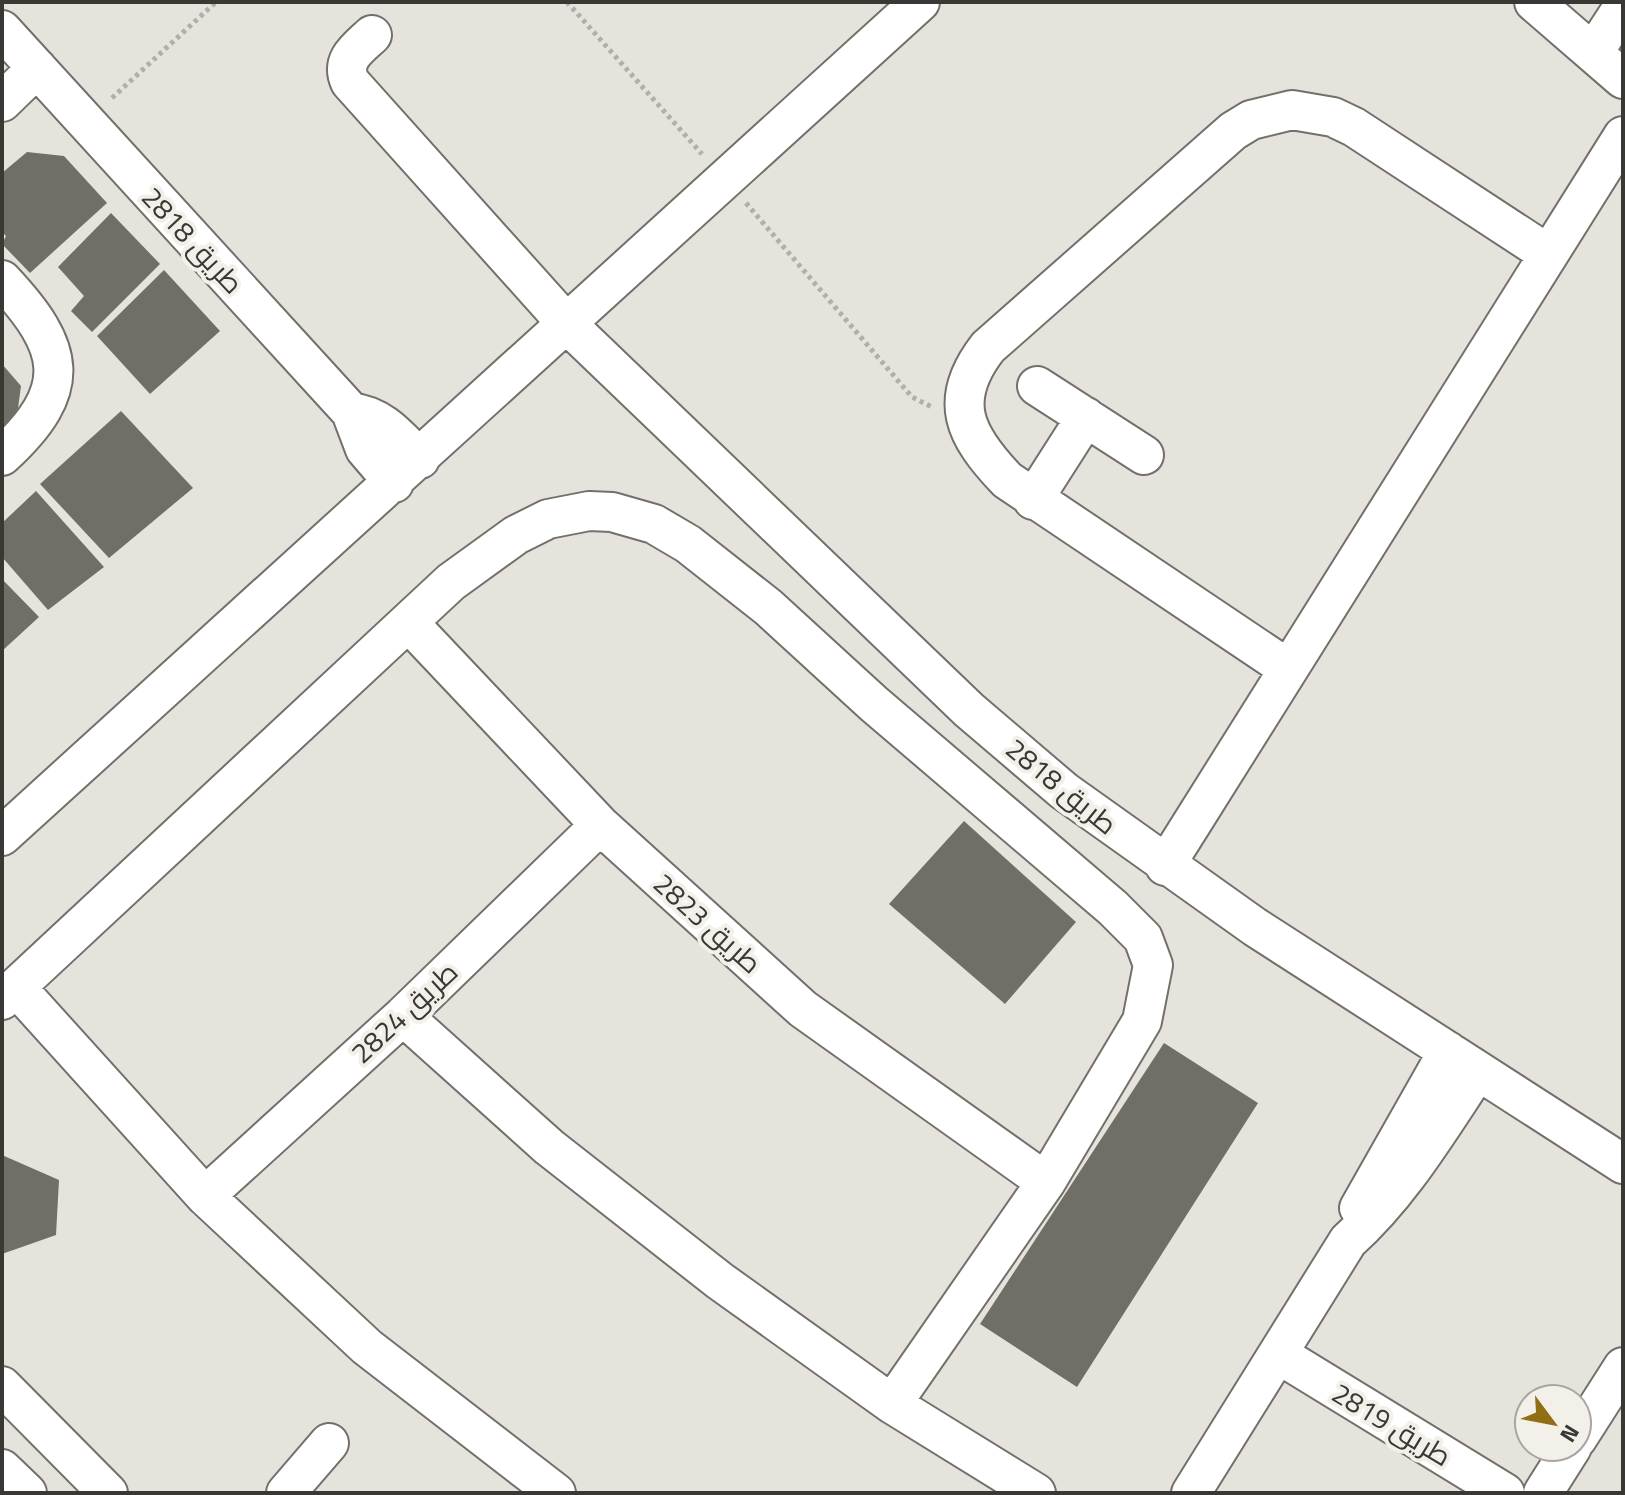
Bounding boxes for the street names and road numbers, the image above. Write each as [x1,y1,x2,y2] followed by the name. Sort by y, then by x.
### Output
[132,177,254,303] street label: طريق 2818
[997,727,1127,845] street label: طريق 2818
[644,863,772,983] street label: طريق 2823
[341,951,467,1073] street label: طريق 2824
[1324,1371,1460,1477] street label: طريق 2819

